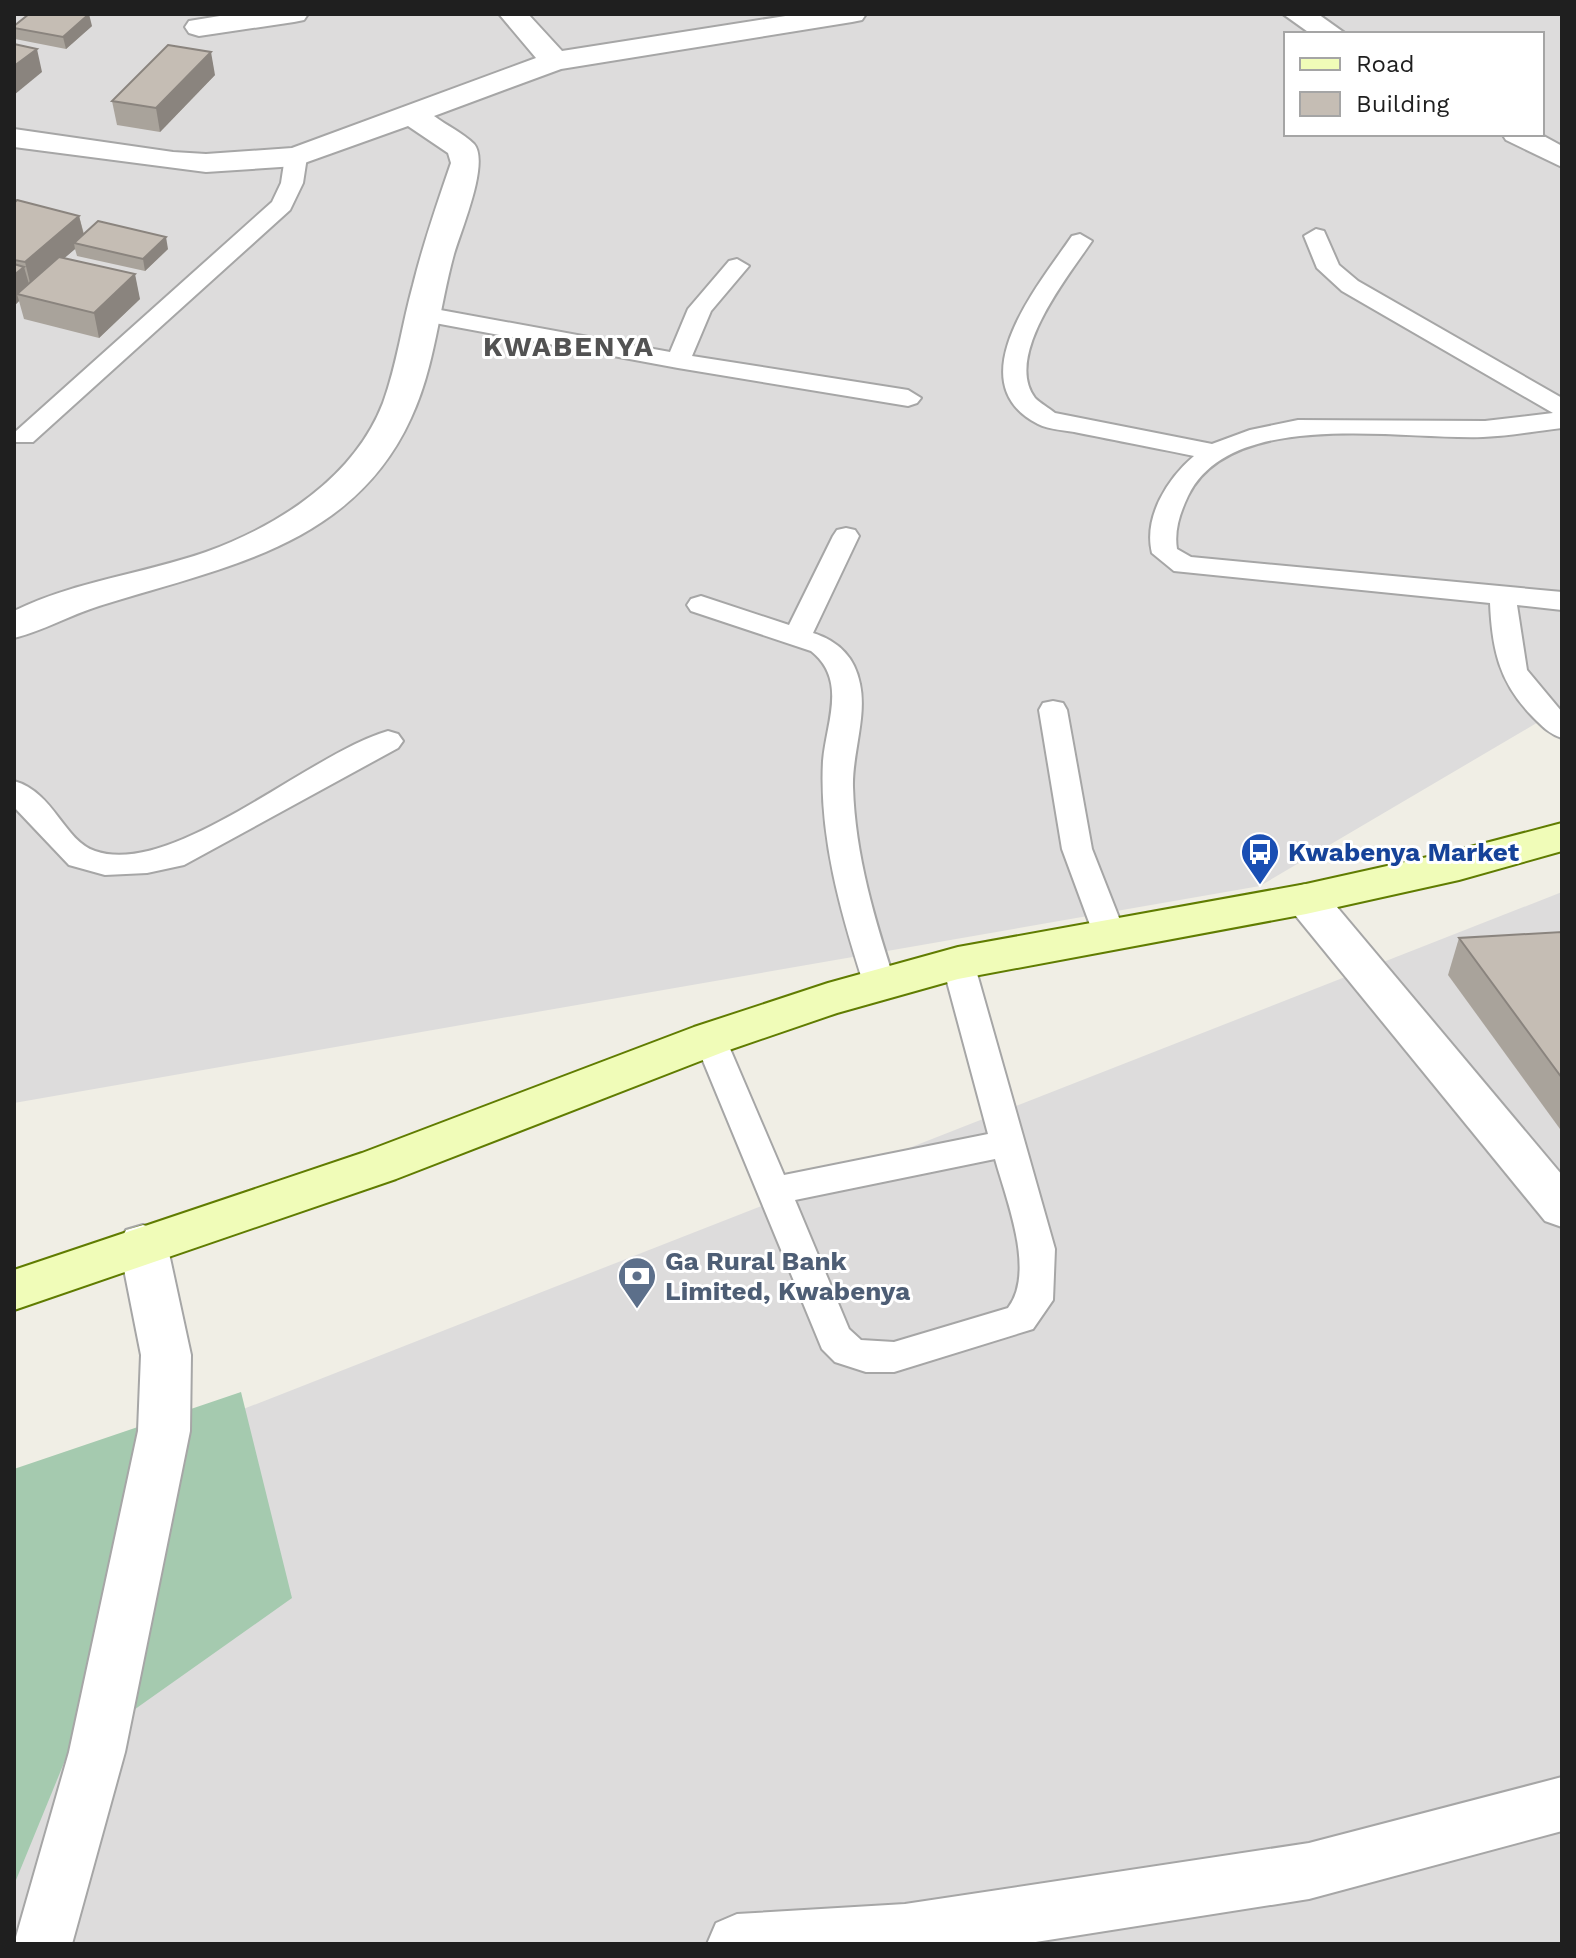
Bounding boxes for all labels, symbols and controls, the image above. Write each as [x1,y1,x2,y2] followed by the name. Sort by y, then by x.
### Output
[1284,32,1544,136] legend
[1356,50,1415,78] text: Road
[1356,90,1449,118] text: Building
[483,330,655,363] district label: KWABENYA
[1239,831,1281,886] bus stop icon: Kwabenya Market
[1288,837,1520,867] place label: Kwabenya Market
[665,1246,910,1306] place label: Ga Rural Bank Limited, Kwabenya
[616,1255,658,1310] bank icon: Ga Rural Bank Limited, Kwabenya

